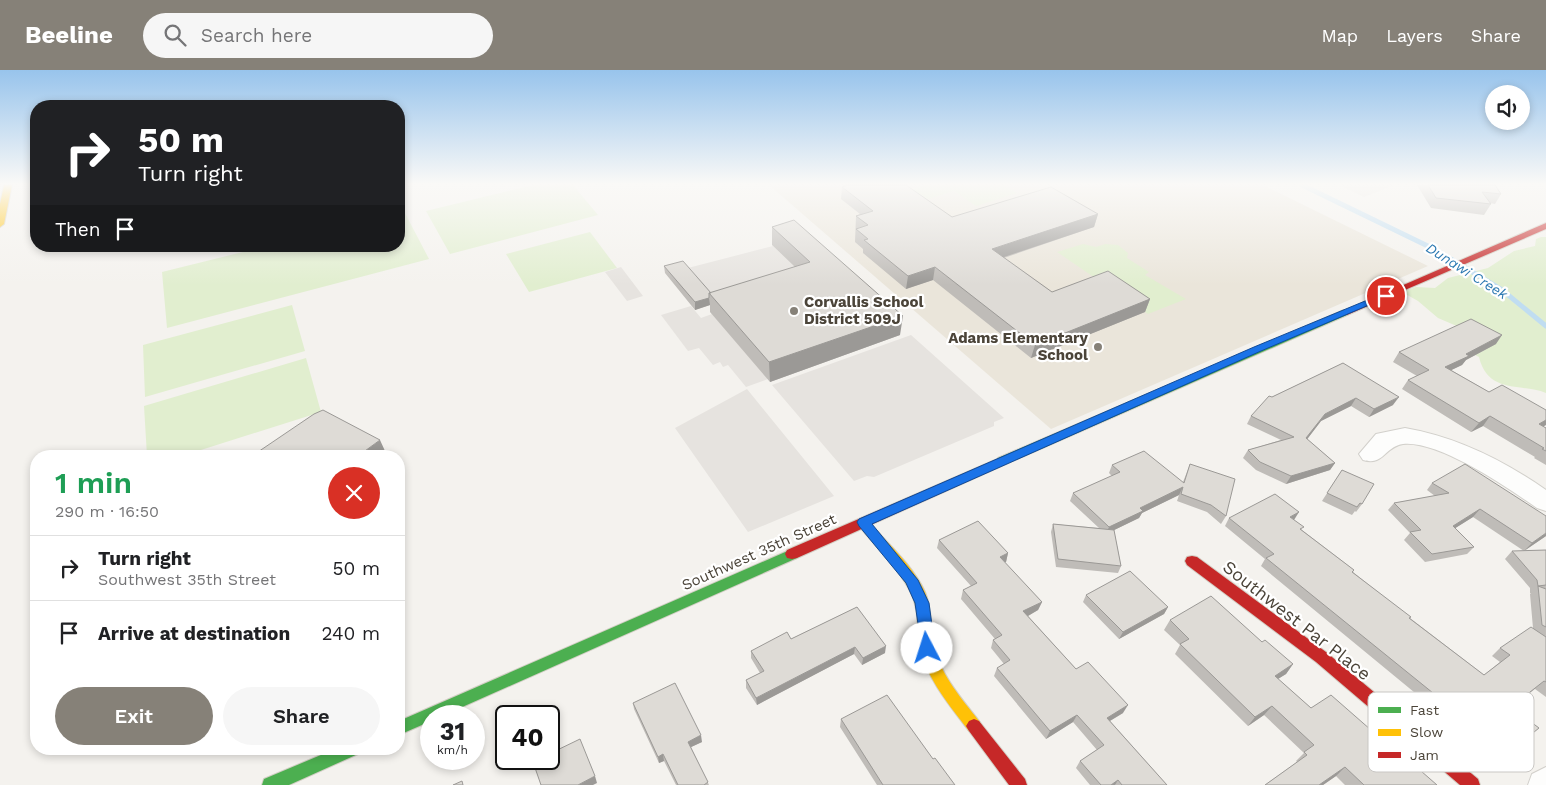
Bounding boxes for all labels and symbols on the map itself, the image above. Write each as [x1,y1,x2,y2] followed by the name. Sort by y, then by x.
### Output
[1423,240,1511,303] water label: Dunawi Creek
[1365,275,1407,317] pin
[804,293,924,328] place label: Corvallis School District 509J
[788,305,800,317] marker: Corvallis School District 509J
[948,329,1089,364] place label: Adams Elementary School
[1092,341,1104,353] marker: Adams Elementary School
[679,510,840,594] street label: Southwest 35th Street
[1219,556,1375,684] street label: Southwest Par Place
[900,621,952,673] position arrow
[1368,692,1534,772] legend
[1410,702,1439,718] text: Fast
[495,705,560,770] speed limit sign: 40
[1410,724,1443,740] text: Slow
[1410,747,1439,763] text: Jam

